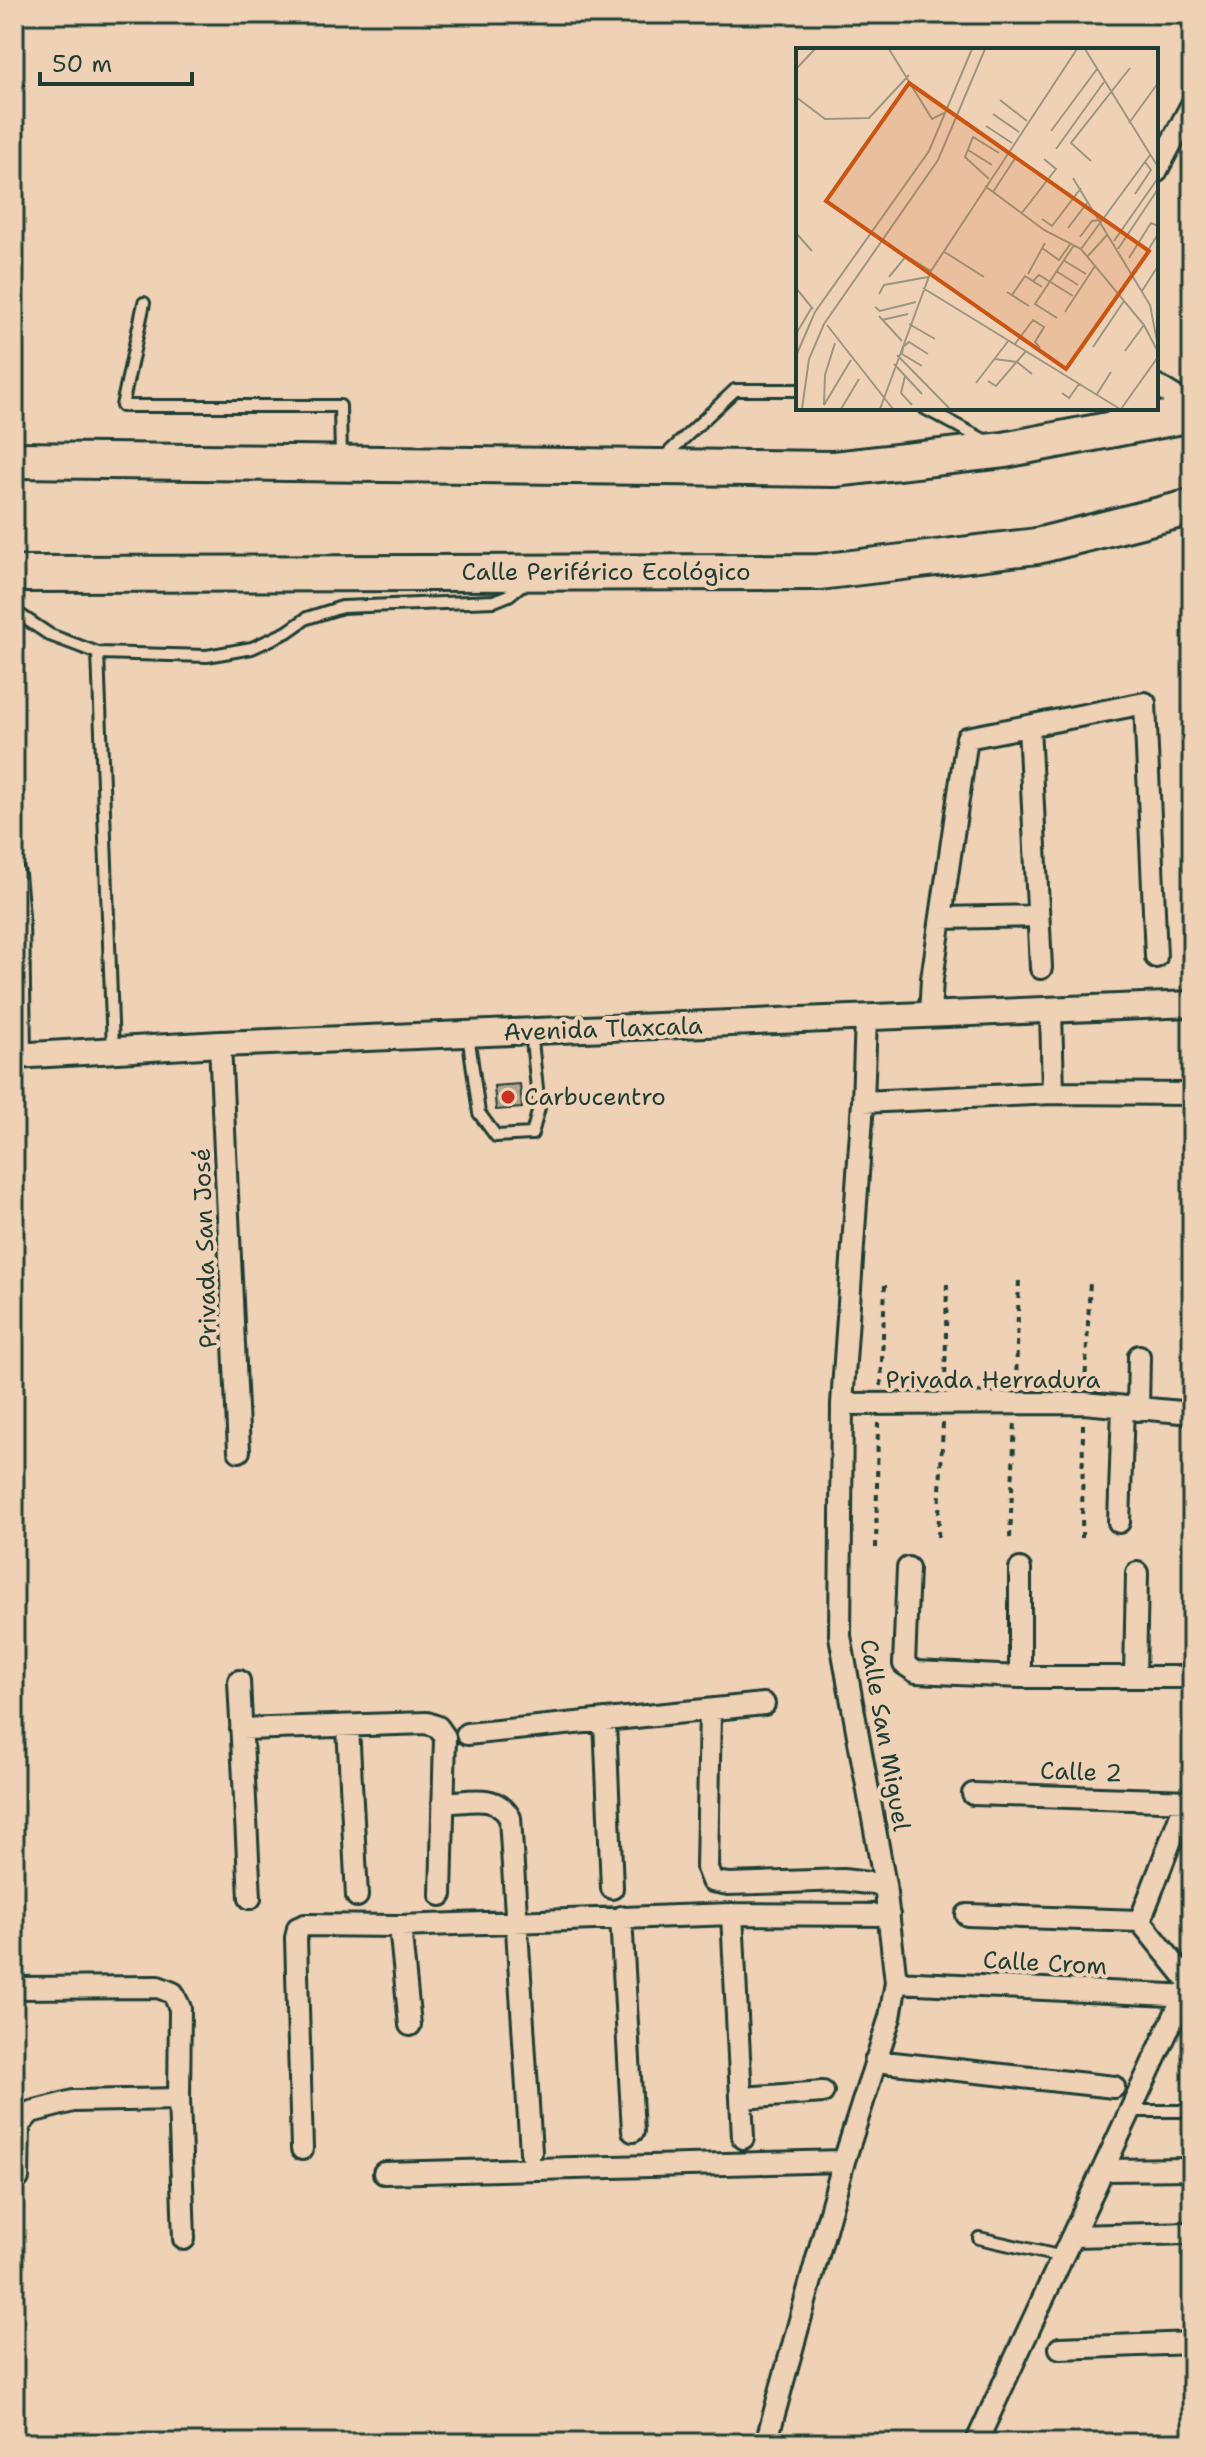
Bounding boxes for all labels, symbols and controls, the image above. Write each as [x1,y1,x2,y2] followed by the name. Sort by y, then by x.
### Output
[40,36,192,86] scale bar
[52,48,112,80] text: 50 m
[796,48,1158,410] inset map
[461,556,751,588] street label: Calle Periférico Ecológico
[503,1010,703,1048] street label: Avenida Tlaxcala
[524,1081,666,1113] place label: Carbucentro
[499,1088,517,1106] marker: Carbucentro
[186,1147,224,1349] street label: Privada San José
[886,1364,1100,1396] street label: Privada Herradura
[852,1637,918,1834] street label: Calle San Miguel
[1039,1755,1123,1789] street label: Calle 2
[982,1944,1108,1982] street label: Calle Crom

